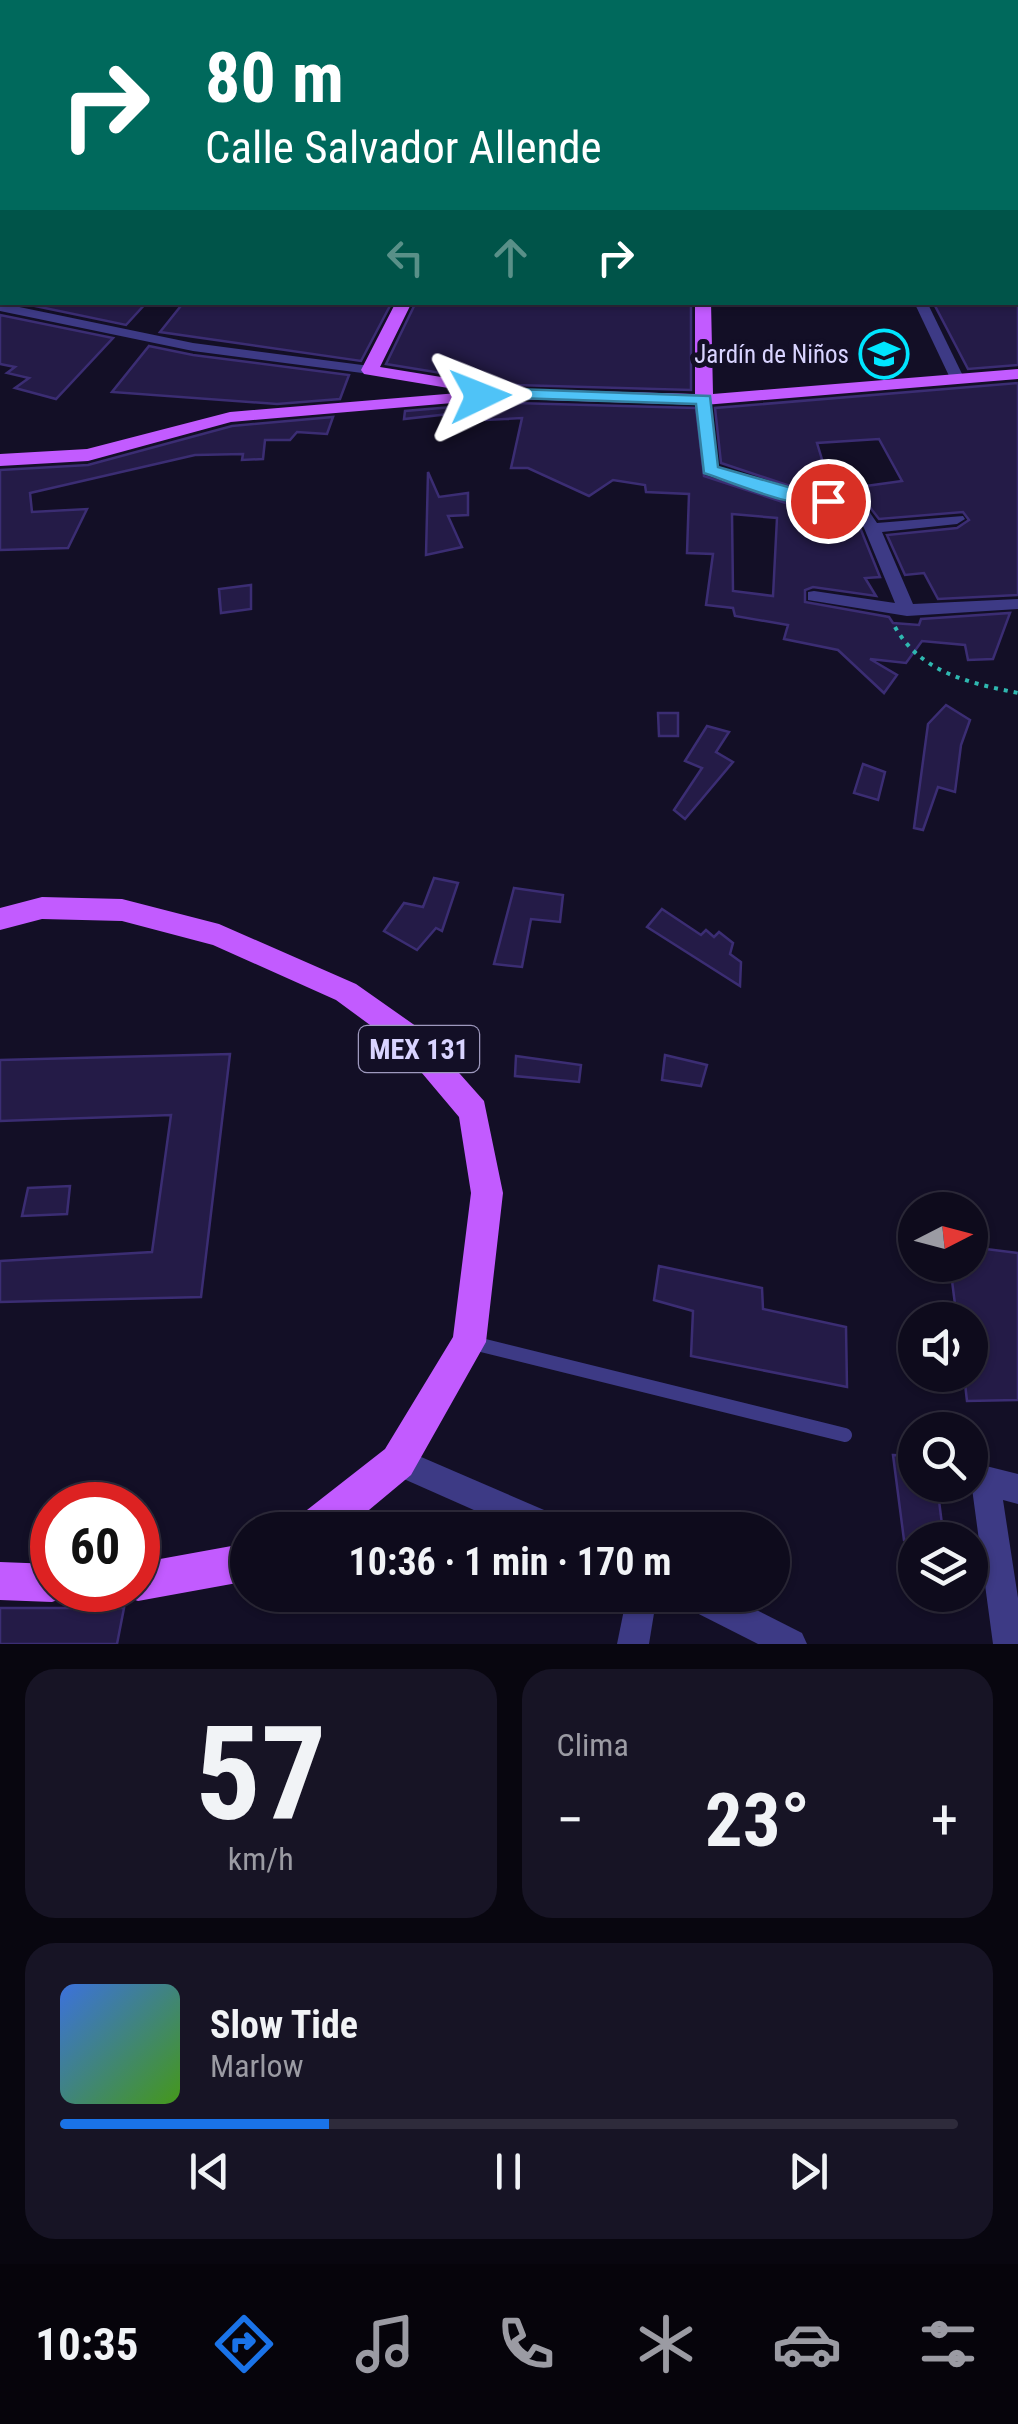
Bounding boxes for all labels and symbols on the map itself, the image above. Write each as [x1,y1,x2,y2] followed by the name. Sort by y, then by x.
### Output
[858,328,910,380] school or university icon: Jardín de Niños
[694,340,849,369] place label: Jardín de Niños
[428,344,532,448] position arrow
[786,459,871,544] pin
[359,1026,479,1072] road number: MEX 131
[898,1192,988,1282] north arrow
[30,1482,160,1612] speed limit sign: 60

